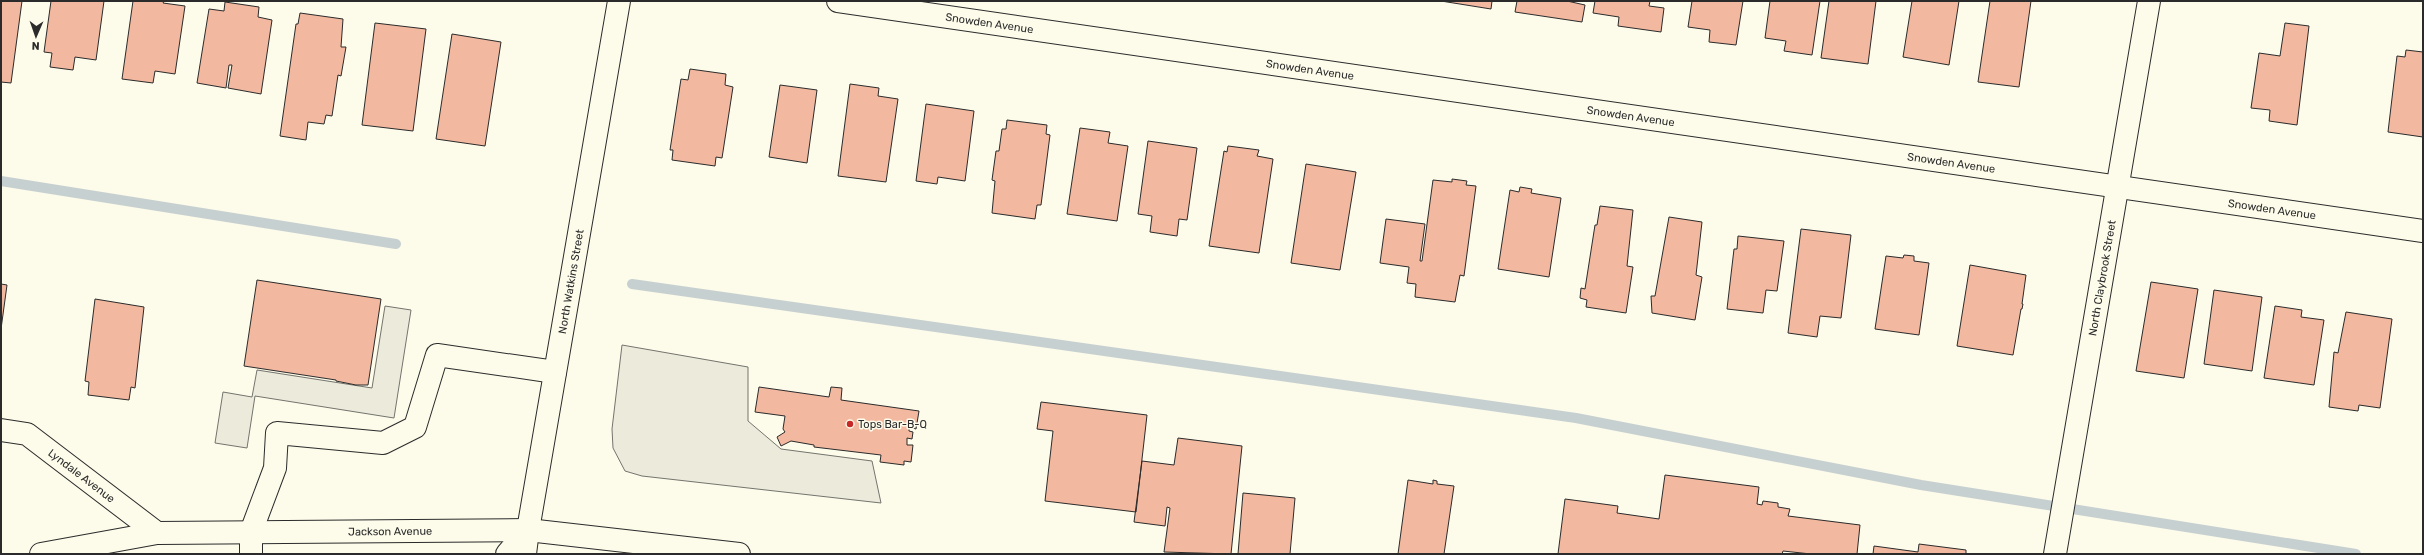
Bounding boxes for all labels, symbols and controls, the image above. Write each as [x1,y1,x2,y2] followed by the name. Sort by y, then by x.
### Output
[945,11,1034,36] street label: Snowden Avenue
[16,16,56,56] north arrow
[31,39,40,52] text: N
[1265,57,1355,83] street label: Snowden Avenue
[1586,104,1675,129] street label: Snowden Avenue
[1906,150,1996,176] street label: Snowden Avenue
[2227,197,2317,222] street label: Snowden Avenue
[2086,218,2119,337] street label: North Claybrook Street
[556,228,587,335] street label: North Watkins Street
[858,418,927,431] place label: Tops Bar-B-Q
[845,419,855,429] marker: Tops Bar-B-Q
[45,447,117,506] street label: Lyndale Avenue
[348,525,432,538] street label: Jackson Avenue

